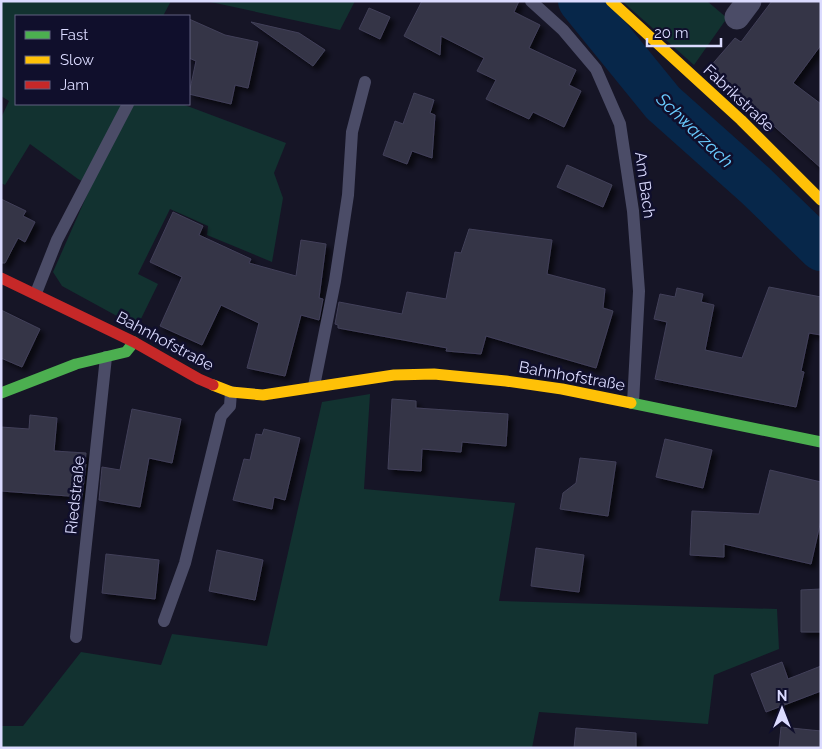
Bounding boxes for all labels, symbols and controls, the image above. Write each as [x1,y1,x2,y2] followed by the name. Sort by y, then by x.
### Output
[15,15,190,105] legend
[647,15,721,47] scale bar
[654,24,689,42] text: 20 m
[60,26,88,44] text: Fast
[60,51,94,69] text: Slow
[700,60,778,136] street label: Fabrikstraße
[60,76,89,94] text: Jam
[651,87,738,172] water label: Schwarzach
[631,150,659,220] street label: Am Bach
[113,307,217,375] street label: Bahnhofstraße
[517,357,627,395] street label: Bahnhofstraße
[61,455,89,535] street label: Riedstraße
[757,684,807,734] north arrow
[777,688,787,704] text: N

